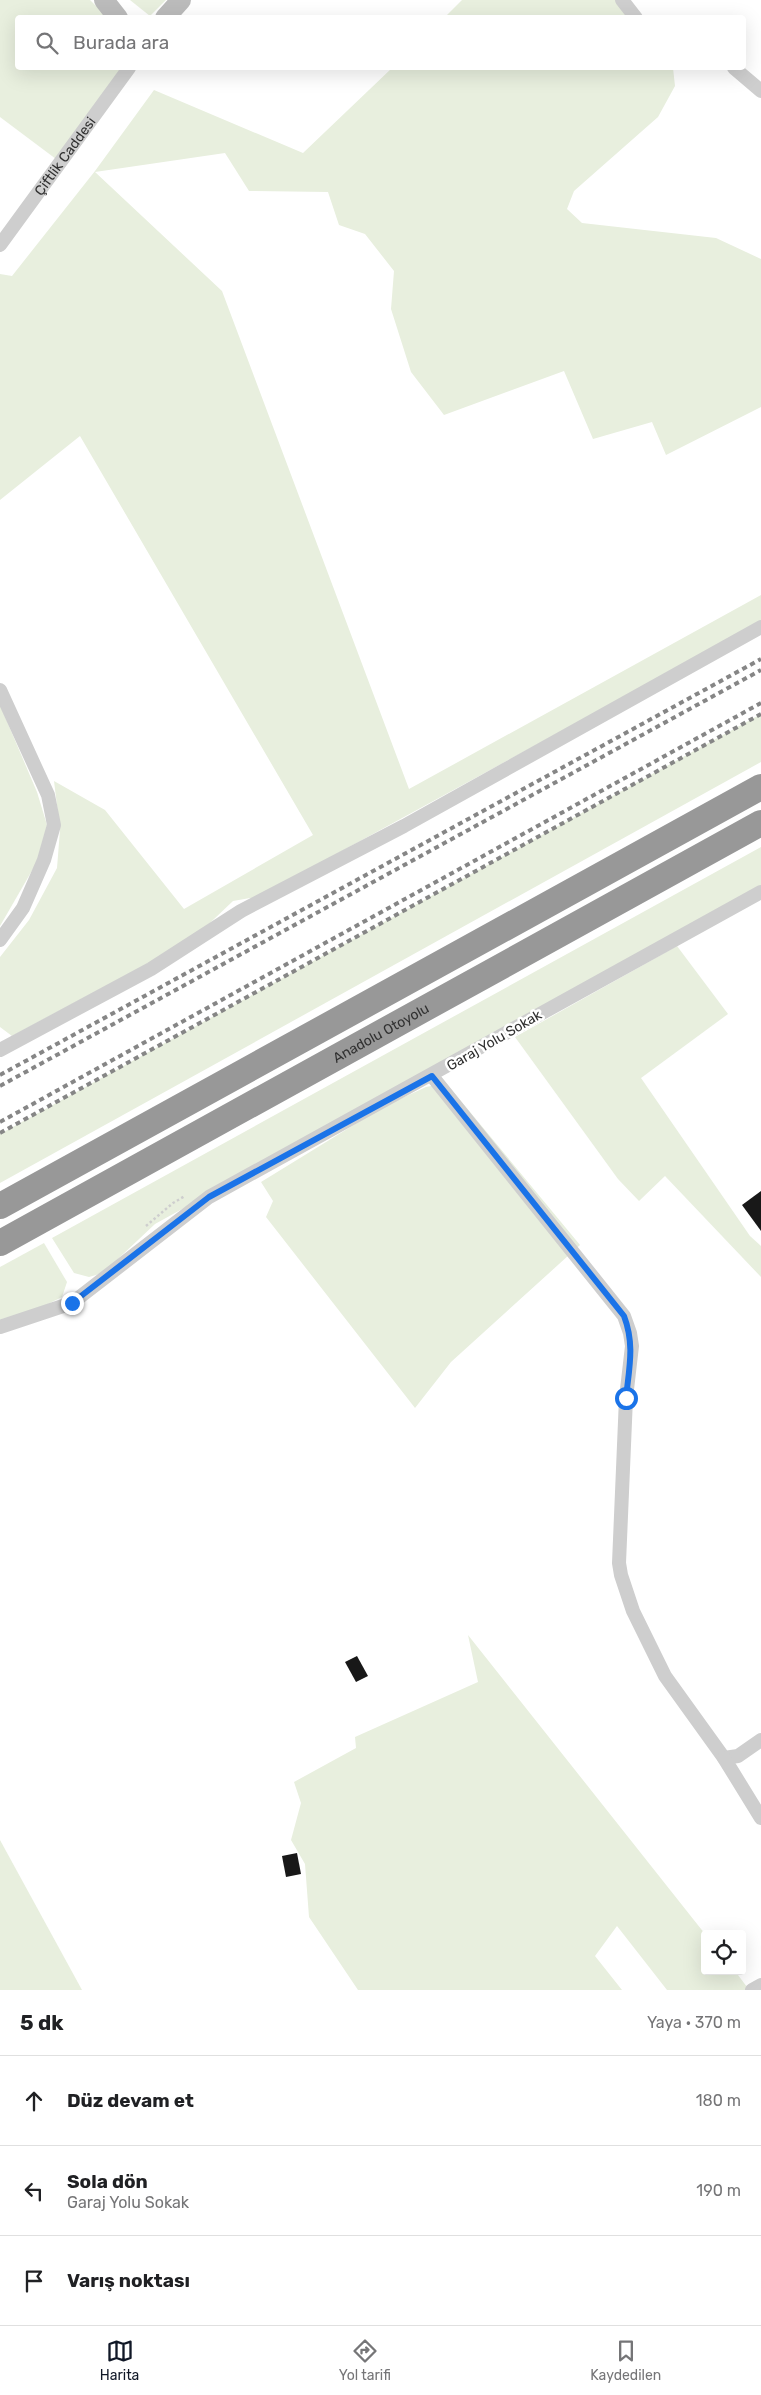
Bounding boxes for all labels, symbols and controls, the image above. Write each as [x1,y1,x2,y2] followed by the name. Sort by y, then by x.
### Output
[15,15,746,70] search box
[33,29,61,57] icon: search
[73,31,169,54] text: Burada ara
[31,114,99,199] street label: Çiftlik Caddesi
[330,1000,432,1067] street label: Anadolu Otoyolu
[444,1006,545,1075] street label: Garaj Yolu Sokak
[61,1292,84,1315] route end
[615,1387,638,1410] route start
[701,1930,746,1975] map controls
[701,1930,746,1975] button: locate
[20,2010,64,2035] text: 5 dk
[647,2013,741,2032] text: Yaya · 370 m
[20,2087,48,2115] icon: ahead
[67,2089,194,2112] text: Düz devam et
[696,2091,741,2110] text: 180 m
[67,2170,148,2193] text: Sola dön
[20,2177,48,2205] icon: left
[696,2181,741,2200] text: 190 m
[67,2193,189,2212] text: Garaj Yolu Sokak
[20,2267,48,2295] icon: arrive
[67,2269,190,2292] text: Varış noktası
[100,2337,139,2384] tab: Harita
[339,2337,391,2384] tab: Yol tarifi
[590,2337,661,2384] tab: Kaydedilen

